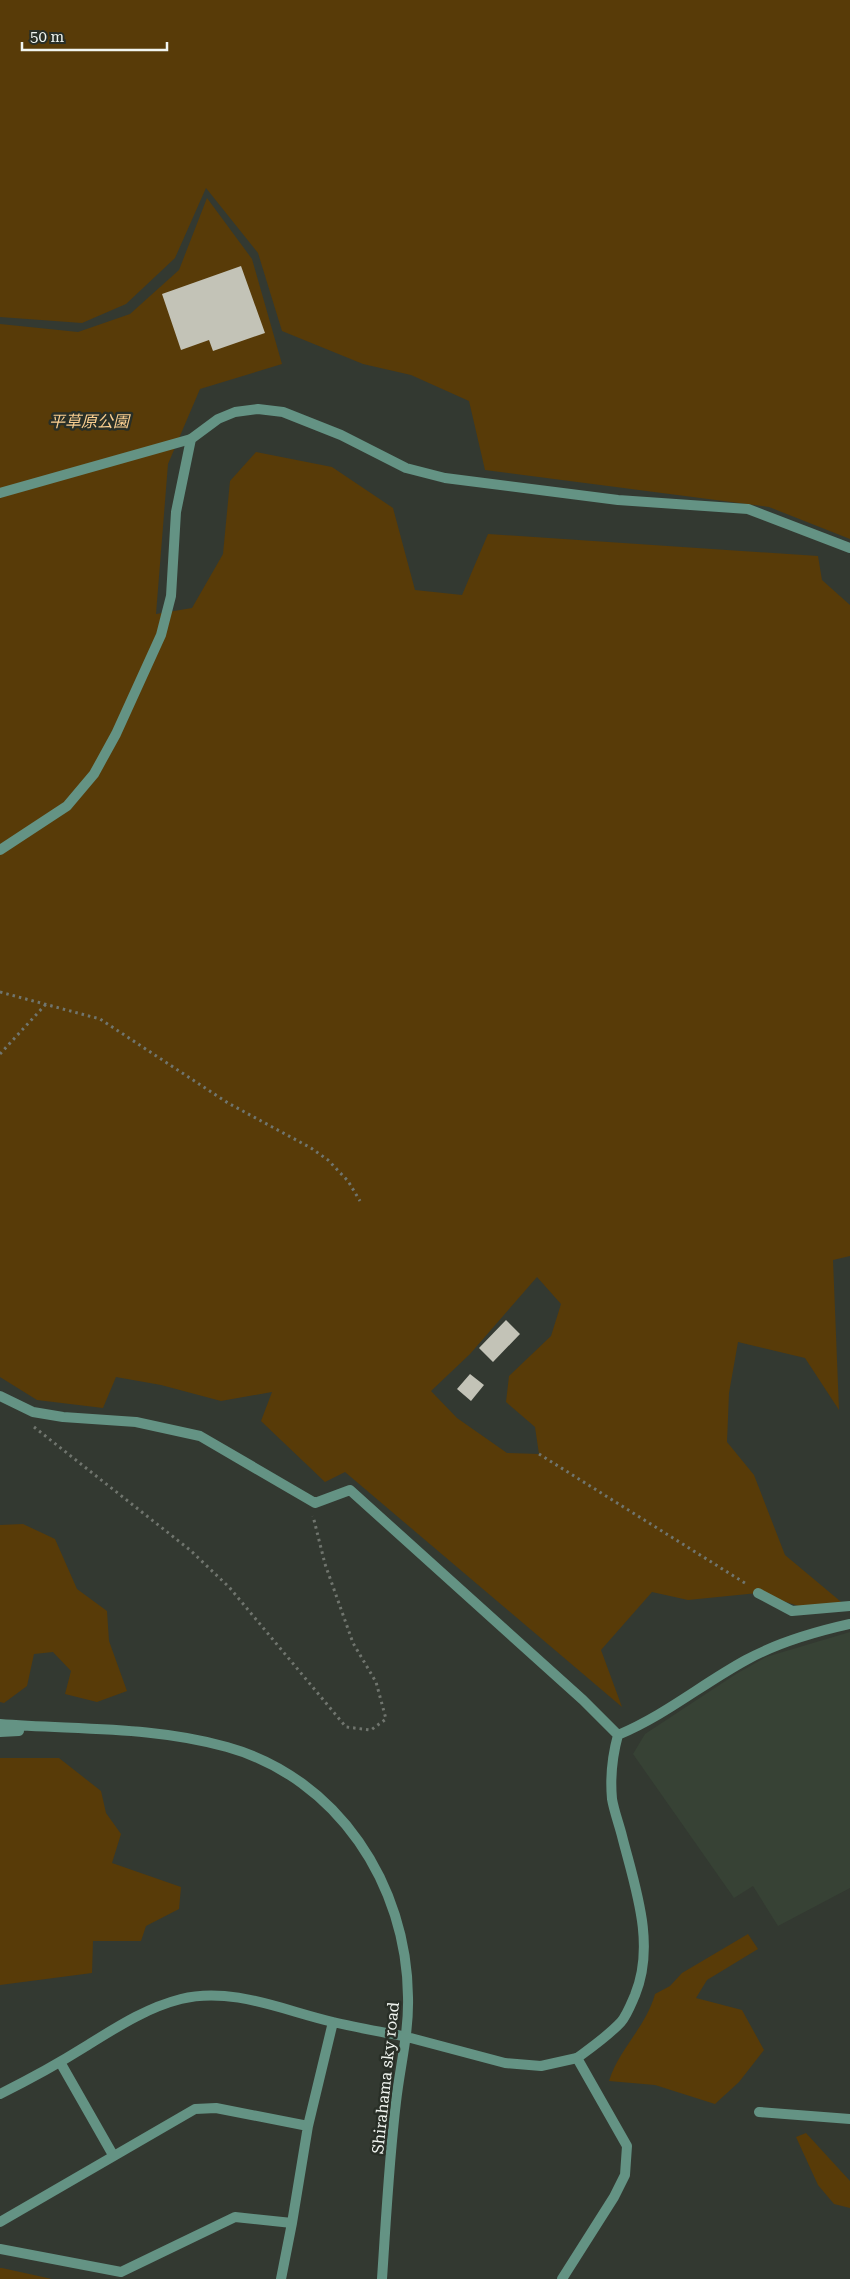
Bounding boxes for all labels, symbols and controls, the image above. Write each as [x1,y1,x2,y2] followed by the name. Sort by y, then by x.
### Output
[22,20,168,52] scale bar
[30,28,65,46] text: 50 m
[49,412,131,431] park label: 平草原公園
[368,2001,403,2155] street label: Shirahama sky road

